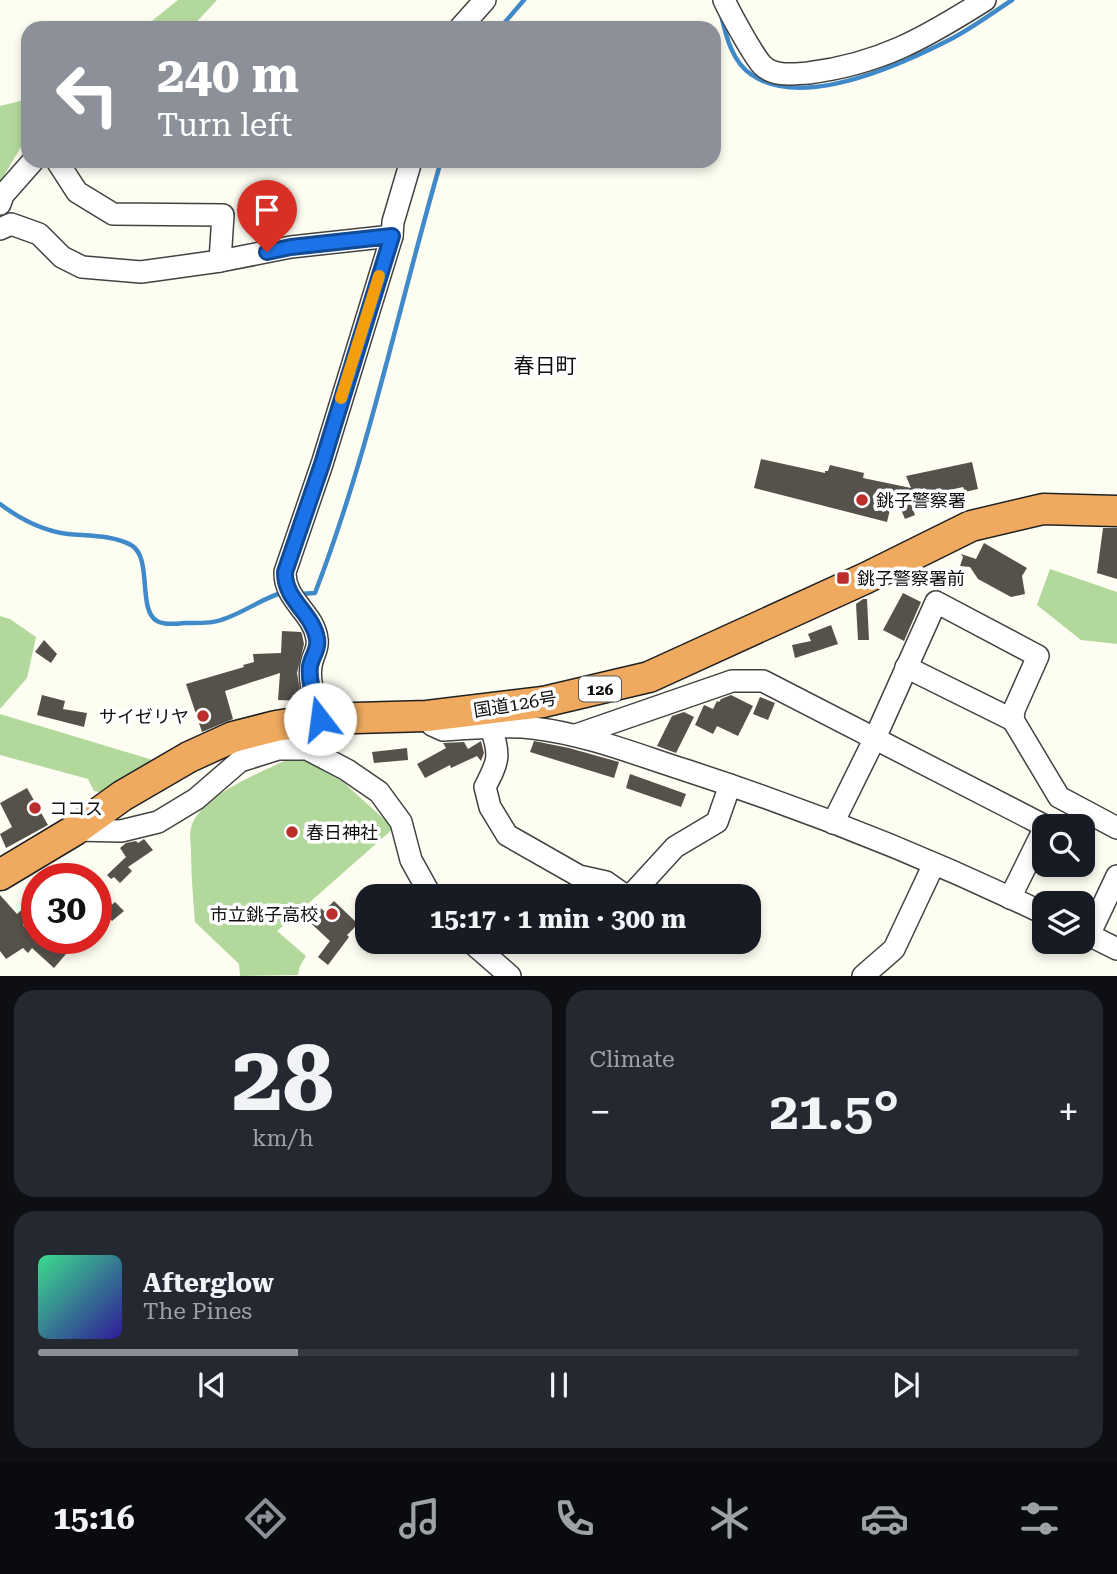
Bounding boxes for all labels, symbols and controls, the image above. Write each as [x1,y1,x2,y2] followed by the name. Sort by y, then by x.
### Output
[157,47,299,104] text: 240 m
[42,49,133,140] icon: left
[157,106,292,144] text: Turn left
[237,180,297,252] pin
[248,191,286,229] icon: arrive
[514,354,577,378] district label: 春日町
[876,490,966,511] place label: 銚子警察署
[854,492,870,508] marker: 銚子警察署
[857,568,965,589] place label: 銚子警察署前
[835,570,851,586] marker: 銚子警察署前
[579,676,621,702] road number: 126
[283,682,357,756] position arrow
[472,687,558,721] street label: 国道126号
[99,706,189,727] place label: サイゼリヤ
[195,708,211,724] marker: サイゼリヤ
[49,798,103,819] place label: ココス
[27,800,43,816] marker: ココス
[1032,814,1095,954] map controls
[1032,814,1095,877] button: search
[306,822,378,843] place label: 春日神社
[284,824,300,840] marker: 春日神社
[21,863,112,954] speed limit sign: 30
[1032,891,1095,954] button: layers
[210,904,318,925] place label: 市立銚子高校
[430,904,686,934] text: 15:17 · 1 min · 300 m
[324,906,340,922] marker: 市立銚子高校
[232,1026,334,1132] text: 28
[590,1046,675,1073] text: Climate
[769,1081,899,1142] text: 21.5°
[590,1090,611,1134] text: −
[1058,1090,1079,1134] text: +
[252,1125,314,1152] text: km/h
[143,1268,274,1298] text: Afterglow
[143,1298,252,1325] text: The Pines
[193,1366,231,1404] icon: previous
[540,1366,578,1404] icon: pause
[887,1366,925,1404] icon: next
[241,1494,290,1543] icon: directions
[395,1494,444,1543] icon: music
[550,1494,599,1543] icon: phone
[705,1494,754,1543] icon: climate
[860,1494,909,1543] icon: car
[1015,1494,1064,1543] icon: filters
[53,1499,135,1537] text: 15:16

